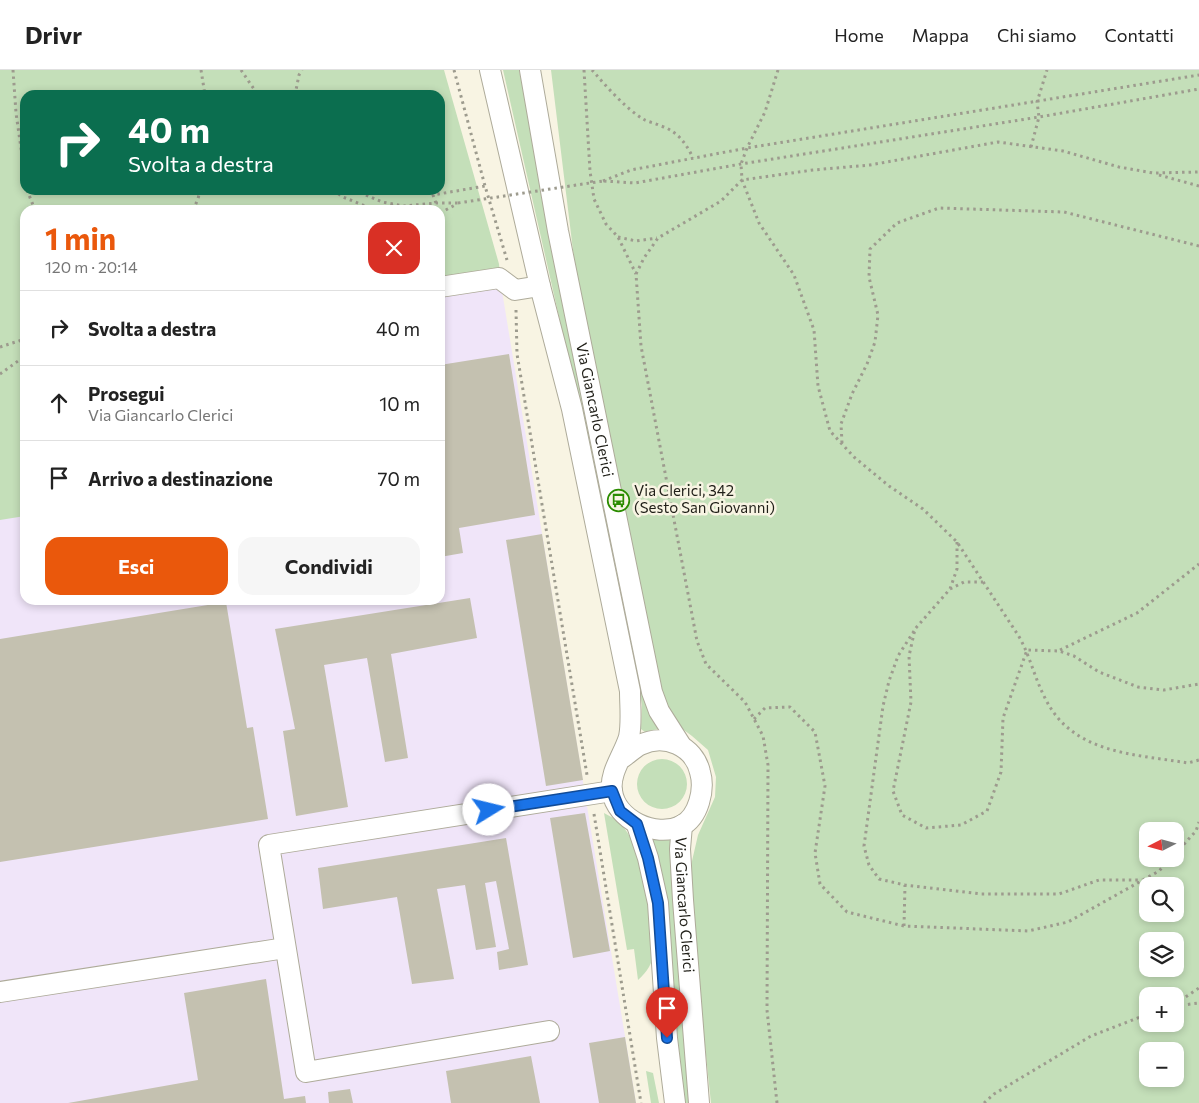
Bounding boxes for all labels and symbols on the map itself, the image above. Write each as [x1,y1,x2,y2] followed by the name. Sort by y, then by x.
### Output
[573,341,618,478] street label: Via Giancarlo Clerici
[634,481,775,516] place label: Via Clerici, 342 (Sesto San Giovanni)
[606,488,630,512] bus stop icon: Via Clerici, 342 (Sesto San Giovanni)
[462,783,514,835] position arrow
[1139,822,1184,868] north arrow
[672,836,699,973] street label: Via Giancarlo Clerici
[646,987,688,1038] pin

